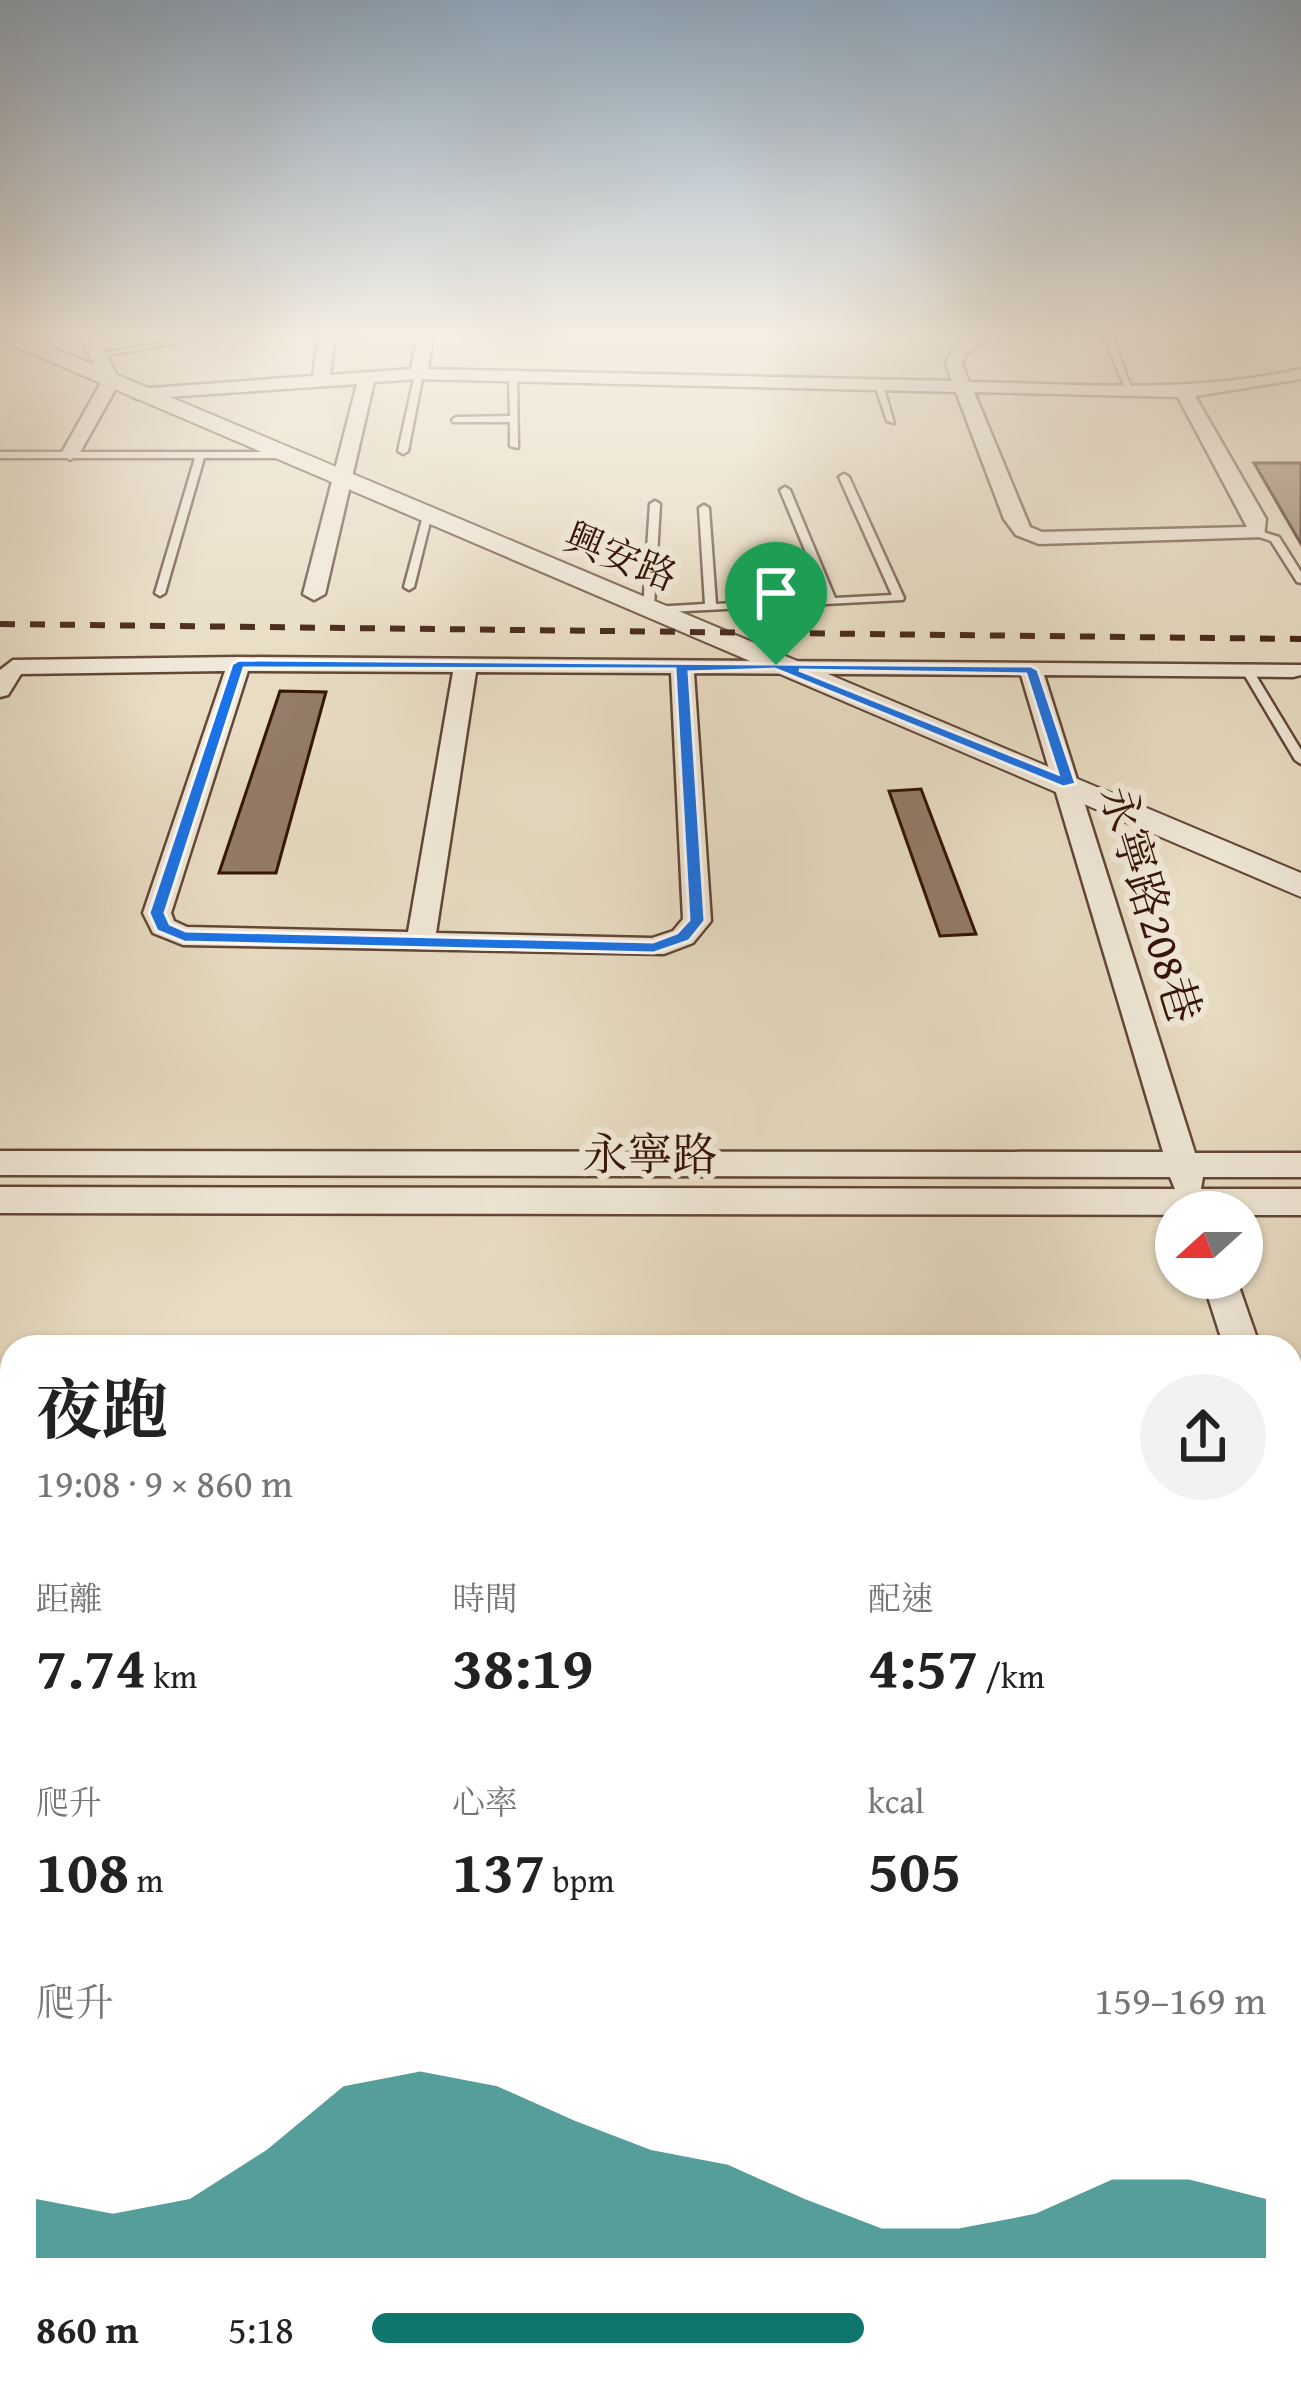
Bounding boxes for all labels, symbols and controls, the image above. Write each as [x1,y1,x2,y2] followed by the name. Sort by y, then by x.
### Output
[556,507,686,604] street label: 興安路
[725,542,827,665] pin
[743,560,809,626] icon: arrive
[1085,777,1218,1031] street label: 永寧路208巷
[582,1121,718,1186] street label: 永寧路
[1155,1191,1263,1299] north arrow
[1155,1191,1263,1299] map controls
[36,1360,168,1457] text: 夜跑
[1140,1374,1266,1500] button: share
[36,1454,293,1511] text: 19:08 · 9 × 860 m
[36,1574,102,1622] text: 距離
[452,1574,518,1622] text: 時間
[868,1574,934,1622] text: 配速
[36,1622,146,1710] text: 7.74
[452,1622,593,1710] text: 38:19
[868,1622,978,1710] text: 4:57
[146,1652,197,1700] text: km
[978,1652,1045,1700] text: /km
[868,1777,924,1825] text: kcal
[36,1778,102,1826] text: 爬升
[452,1778,518,1826] text: 心率
[868,1825,961,1913] text: 505
[36,1826,129,1914] text: 108
[452,1826,545,1914] text: 137
[129,1856,164,1904] text: m
[545,1856,614,1904] text: bpm
[1094,1971,1266,2028] text: 159–169 m
[36,1973,114,2030] text: 爬升
[36,2300,139,2357] text: 860 m
[228,2300,294,2357] text: 5:18

